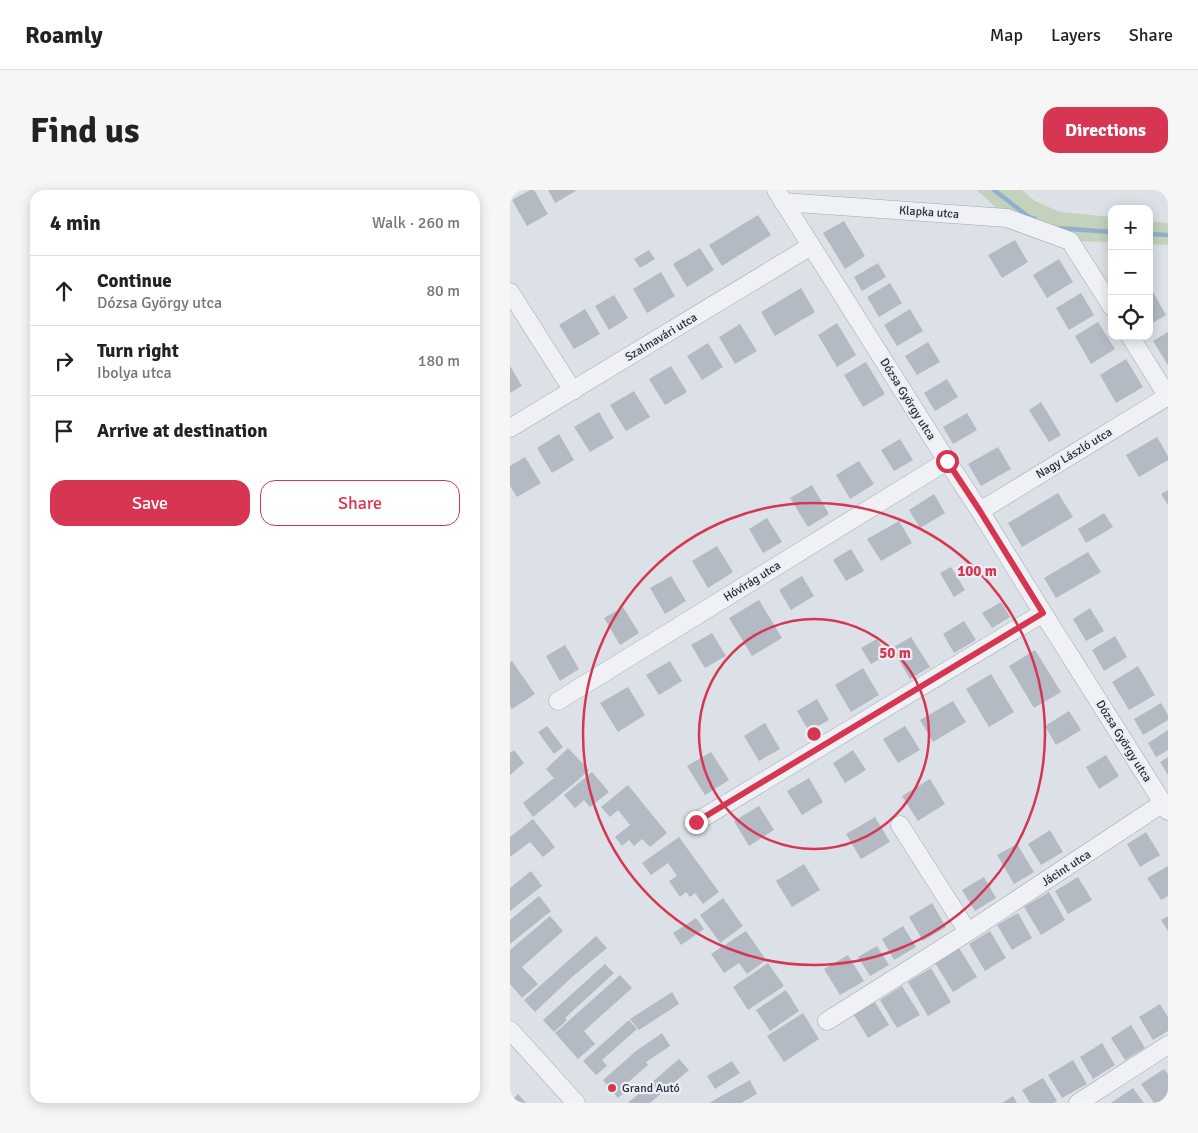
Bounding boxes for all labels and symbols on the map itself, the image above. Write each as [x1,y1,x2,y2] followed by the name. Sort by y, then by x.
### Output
[898,203,960,222] street label: Klapka utca
[622,310,700,365] street label: Szalmavári utca
[876,356,939,443] street label: Dózsa György utca
[1033,425,1115,482] street label: Nagy László utca
[936,450,959,473] route start
[721,558,784,605] street label: Hóvirág utca
[957,562,997,580] text: 100 m
[879,644,911,662] text: 50 m
[1092,698,1155,785] street label: Dózsa György utca
[805,725,823,743] centre of rings
[685,811,708,834] route end
[1039,847,1094,890] street label: Jácint utca
[622,1081,680,1096] place label: Grand Autó
[606,1082,618,1094] marker: Grand Autó

